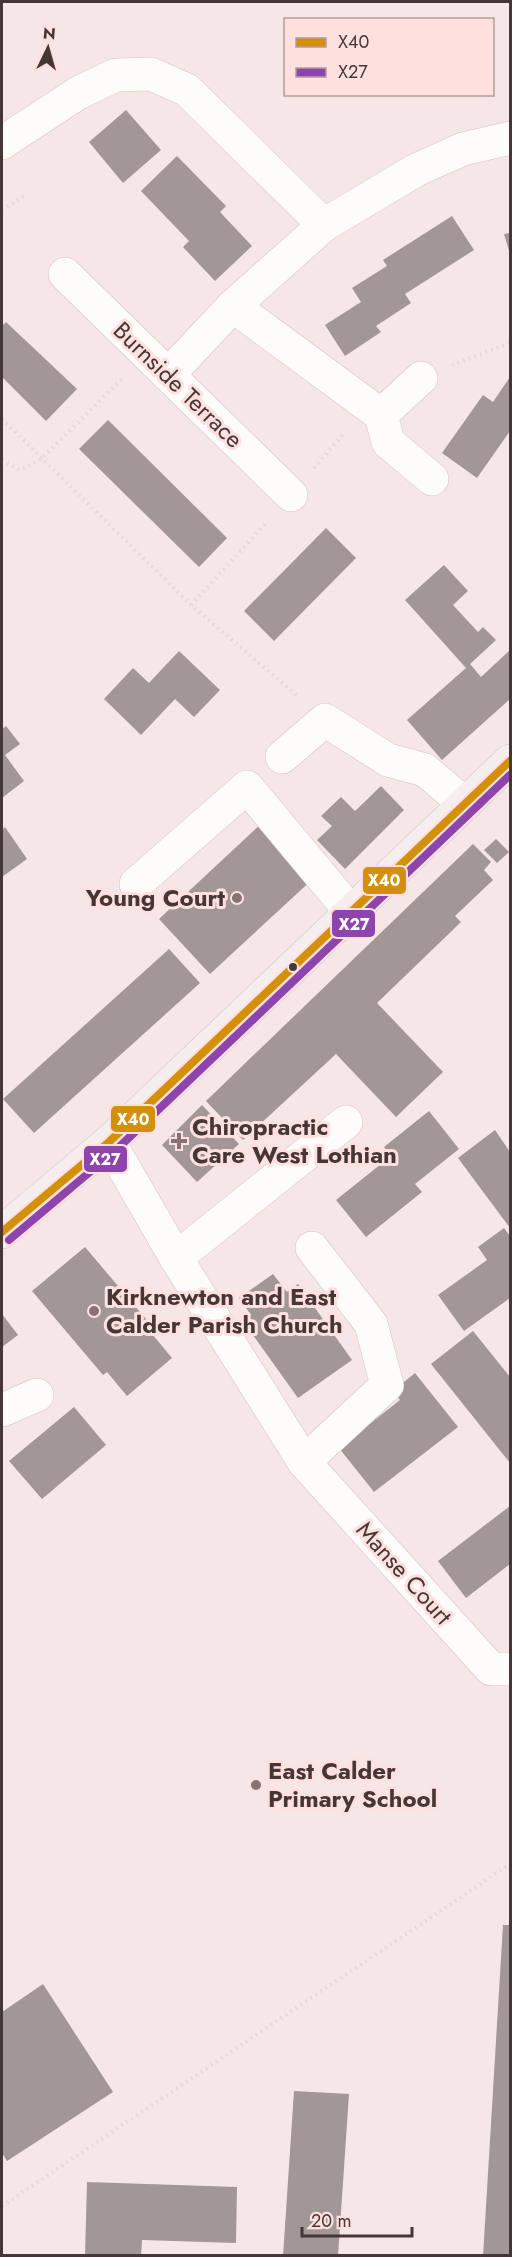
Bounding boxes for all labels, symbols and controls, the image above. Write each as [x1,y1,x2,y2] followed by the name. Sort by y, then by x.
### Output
[18,18,78,78] north arrow
[284,18,494,96] legend
[42,22,57,46] text: N
[338,29,369,55] text: X40
[338,59,368,85] text: X27
[105,313,251,456] street label: Burnside Terrace
[362,866,407,895] line badge: X40
[368,869,400,892] text: X40
[85,880,225,915] place label: Young Court
[230,891,244,905] marker: Young Court
[331,909,376,938] line badge: X27
[338,913,370,936] text: X27
[287,961,299,973] unlabelled marker
[110,1105,156,1133] line badge: X40
[117,1108,149,1131] text: X40
[192,1109,397,1172] place label: Chiropractic Care West Lothian
[170,1132,188,1150] marker: Chiropractic Care West Lothian
[83,1145,128,1173] line badge: X27
[89,1148,121,1171] text: X27
[106,1279,343,1342] place label: Kirknewton and East Calder Parish Church
[87,1304,101,1318] marker: Kirknewton and East Calder Parish Church
[348,1513,461,1632] street label: Manse Court
[268,1753,437,1816] place label: East Calder Primary School
[249,1778,263,1792] marker: East Calder Primary School
[302,2200,412,2238] scale bar
[311,2208,351,2234] text: 20 m

